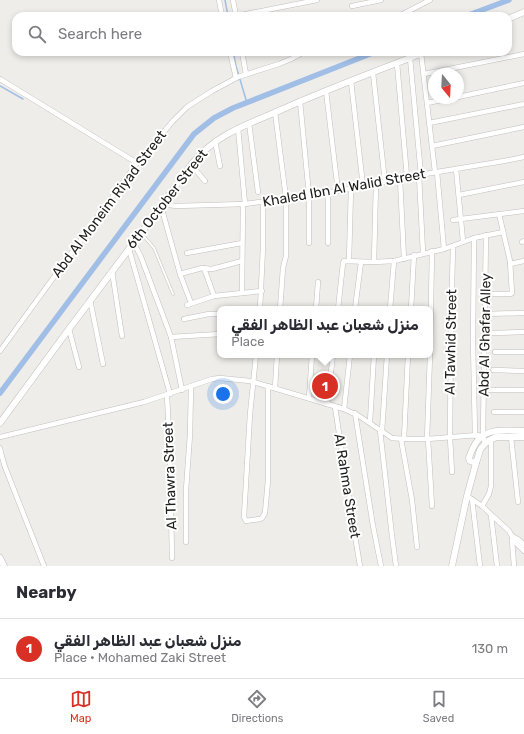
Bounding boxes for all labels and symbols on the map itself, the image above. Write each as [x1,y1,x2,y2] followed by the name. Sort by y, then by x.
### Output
[428,68,464,104] north arrow
[48,127,170,281] street label: Abd Al Moneim Riyad Street
[123,145,211,252] street label: 6th October Street
[261,165,427,211] street label: Khaled Ibn Al Walid Street
[475,273,495,397] street label: Abd Al Ghafar Alley
[442,288,460,395] street label: Al Tawhid Street
[312,371,338,401] pin: 1
[213,384,233,404] your location
[160,421,180,530] street label: Al Thawra Street
[330,432,364,540] street label: Al Rahma Street

